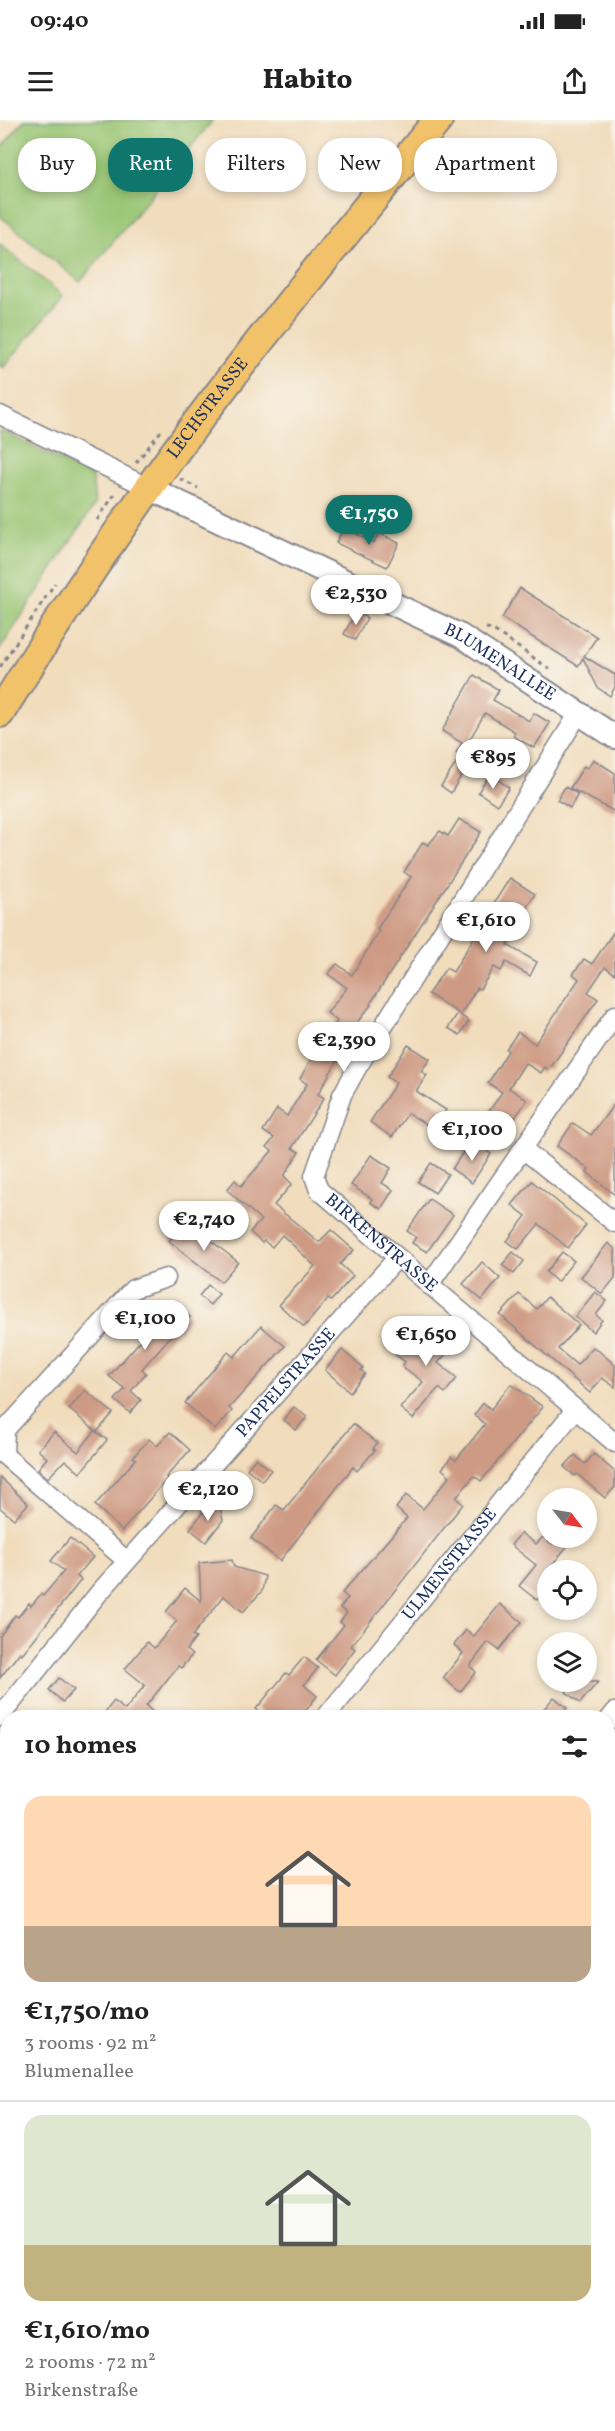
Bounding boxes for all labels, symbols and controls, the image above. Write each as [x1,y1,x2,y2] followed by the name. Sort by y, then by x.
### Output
[30,6,89,37] text: 09:40
[263,62,352,100] text: Habito
[24,65,57,98] icon: menu
[558,65,591,98] icon: share
[18,138,96,192] chip: Buy
[108,138,193,192] chip: Rent
[205,138,306,192] chip: Filters
[318,138,402,192] chip: New
[414,138,557,192] chip: Apartment
[161,352,255,464] street label: LECHSTRASSE
[320,495,418,546] pin: €1,750
[339,500,399,528] text: €1,750
[307,575,405,626] pin: €2,530
[325,580,387,608] text: €2,530
[440,617,561,707] street label: BLUMENALLEE
[457,739,529,790] pin: €895
[470,744,516,772] text: €895
[437,902,535,953] pin: €1,610
[456,907,516,935] text: €1,610
[295,1022,393,1073] pin: €2,390
[312,1027,376,1055] text: €2,390
[423,1111,521,1162] pin: €1,100
[441,1116,503,1144] text: €1,100
[319,1188,443,1299] street label: BIRKENSTRASSE
[155,1201,253,1252] pin: €2,740
[173,1206,235,1234] text: €2,740
[96,1300,194,1351] pin: €1,100
[114,1305,176,1333] text: €1,100
[377,1316,475,1367] pin: €1,650
[395,1321,457,1349] text: €1,650
[230,1322,342,1443] street label: PAPPELSTRASSE
[159,1471,257,1522] pin: €2,120
[177,1476,239,1504] text: €2,120
[537,1488,597,1548] north arrow
[537,1488,597,1692] map controls
[397,1503,503,1626] street label: ULMENSTRASSE
[537,1560,597,1620] button: locate
[537,1632,597,1692] button: layers
[24,1728,137,1764] text: 10 homes
[558,1730,591,1763] icon: filters
[254,1835,362,1943] icon: home
[24,1994,149,2030] text: €1,750/mo
[24,2030,156,2058] text: 3 rooms · 92 m²
[24,2058,134,2086] text: Blumenallee
[254,2154,362,2262] icon: home
[24,2313,150,2349] text: €1,610/mo
[24,2349,156,2377] text: 2 rooms · 72 m²
[24,2377,138,2405] text: Birkenstraße

